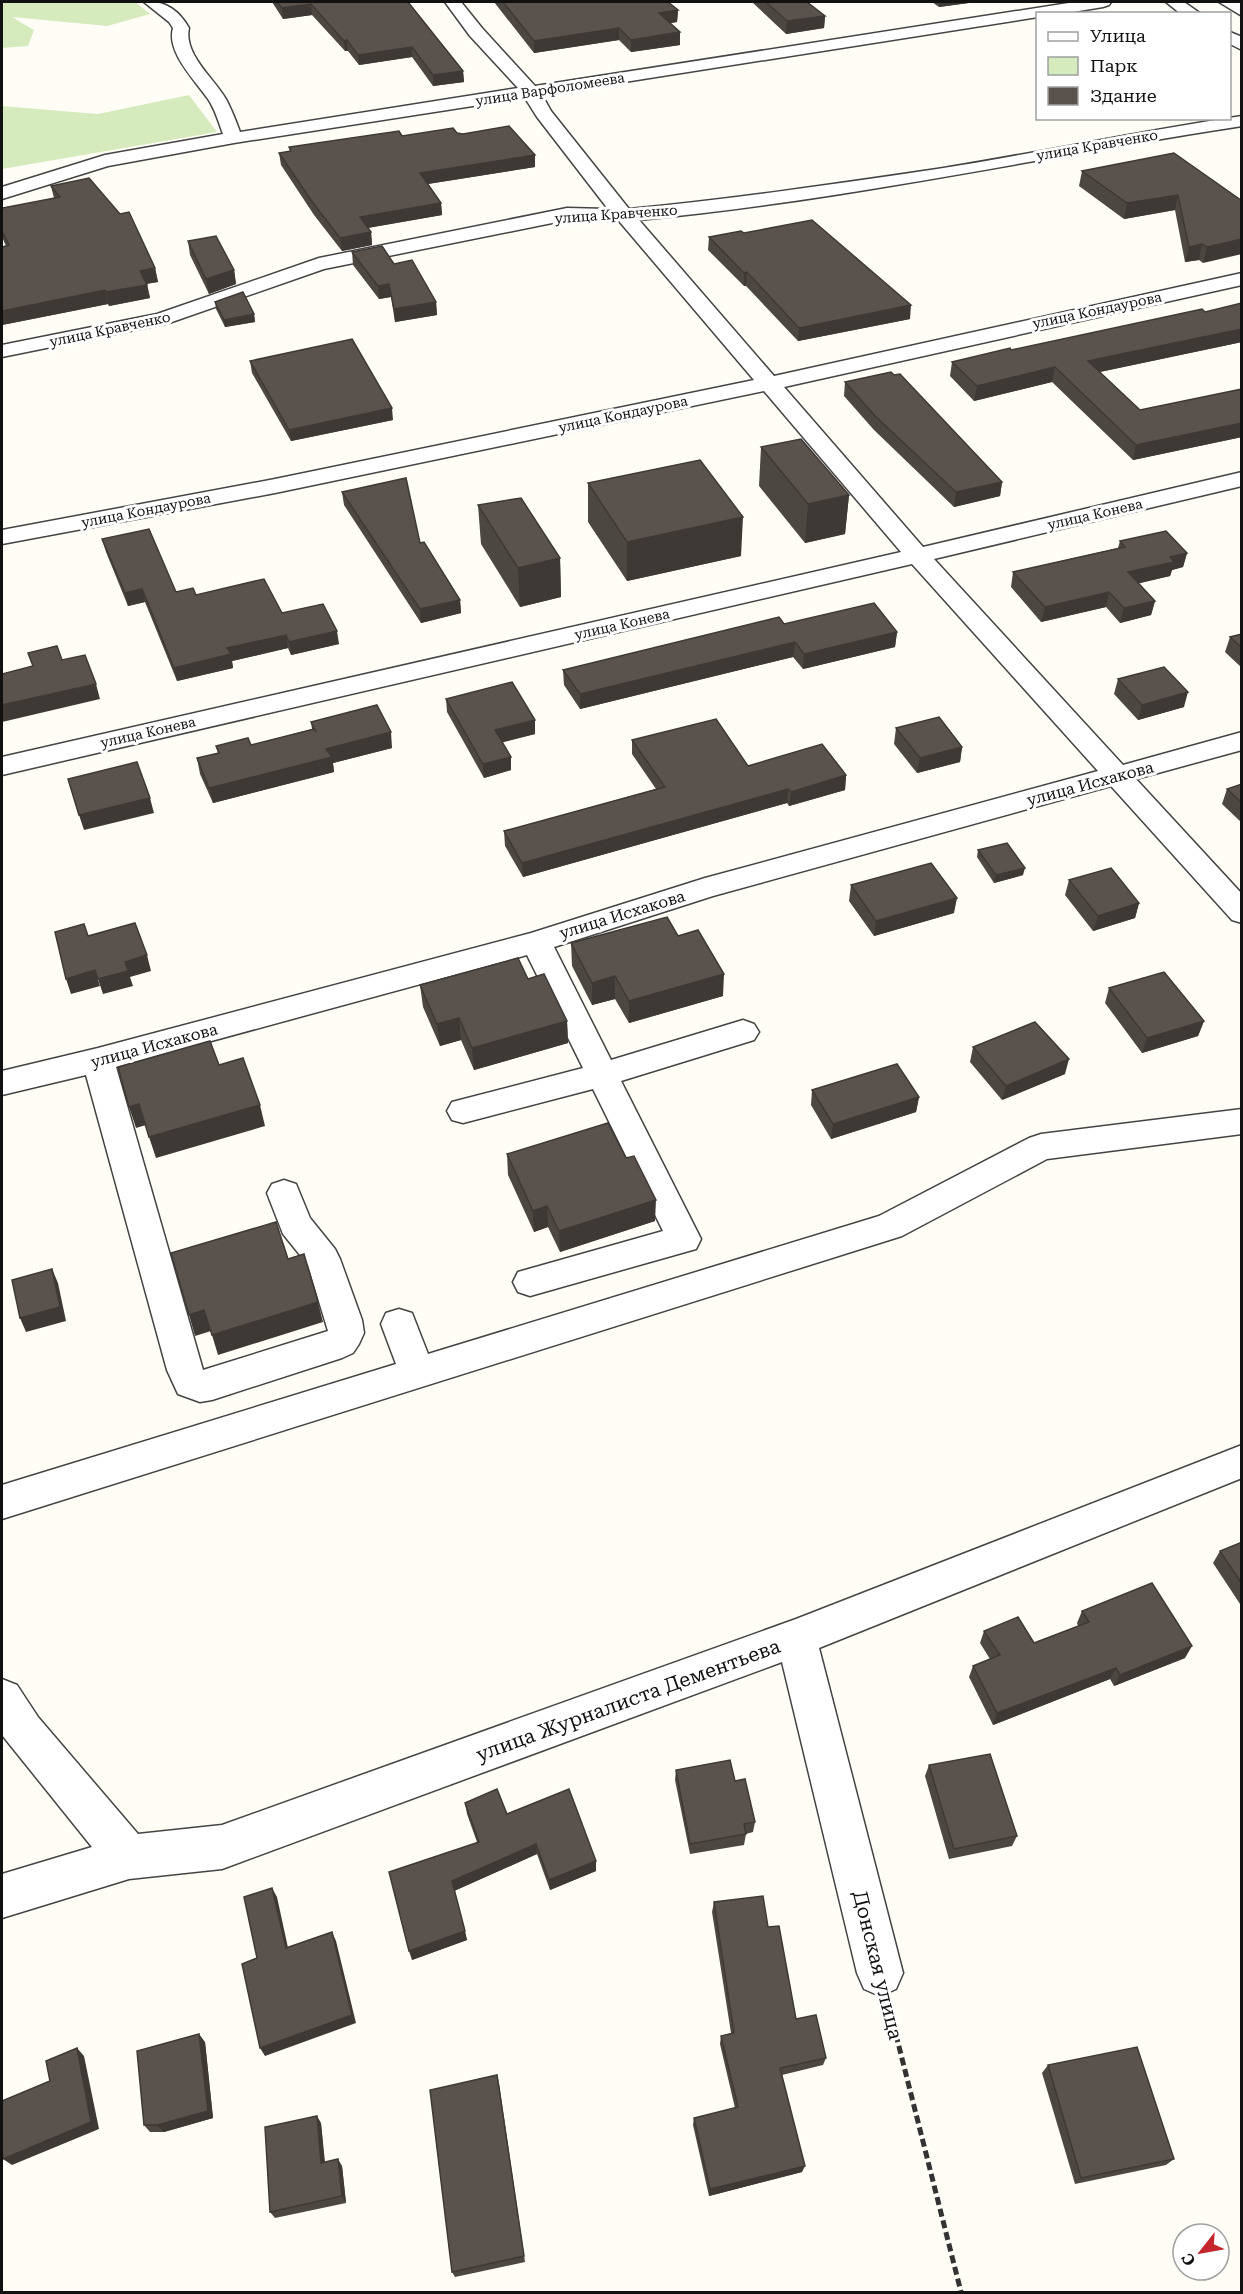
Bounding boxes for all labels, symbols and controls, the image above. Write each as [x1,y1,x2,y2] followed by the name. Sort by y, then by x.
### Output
[1036,12,1231,120] legend
[1090,25,1146,46] text: Улица
[1090,55,1138,76] text: Парк
[474,69,626,109] street label: улица Варфоломеева
[1090,85,1157,106] text: Здание
[1035,126,1159,164] street label: улица Кравченко
[554,202,678,226] street label: улица Кравченко
[1031,288,1163,331] street label: улица Кондаурова
[48,308,172,350] street label: улица Кравченко
[557,392,689,435] street label: улица Кондаурова
[80,490,212,530] street label: улица Кондаурова
[1046,495,1144,533] street label: улица Конева
[573,605,671,643] street label: улица Конева
[99,713,197,751] street label: улица Конева
[1025,757,1156,810] street label: улица Исхакова
[557,886,688,943] street label: улица Исхакова
[89,1019,220,1072] street label: улица Исхакова
[473,1634,783,1766] street label: улица Журналиста Дементьева
[848,1888,908,2042] street label: Донская улица
[1171,2222,1231,2282] north arrow
[1178,2250,1200,2269] text: С

